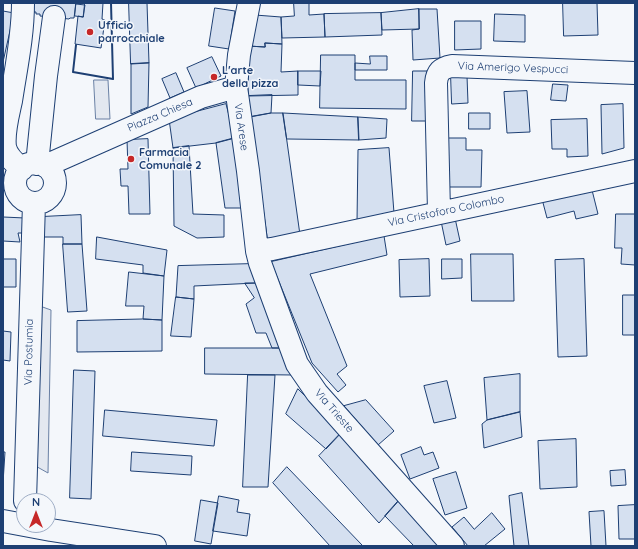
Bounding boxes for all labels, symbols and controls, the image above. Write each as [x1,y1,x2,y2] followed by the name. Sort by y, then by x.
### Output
[98,19,165,45] place label: Ufficio parrocchiale
[85,27,95,37] marker: Ufficio parrocchiale
[457,59,569,77] street label: Via Amerigo Vespucci
[222,64,278,90] place label: L'arte della pizza
[209,72,219,82] marker: L'arte della pizza
[125,95,195,135] street label: Piazza Chiesa
[231,102,251,152] street label: Via Arese
[139,146,202,172] place label: Farmacia Comunale 2
[126,154,136,164] marker: Farmacia Comunale 2
[387,192,505,230] street label: Via Cristoforo Colombo
[22,319,36,385] street label: Via Postumia
[312,387,356,435] street label: Via Trieste
[16,493,56,533] north arrow
[32,495,40,509] text: N

